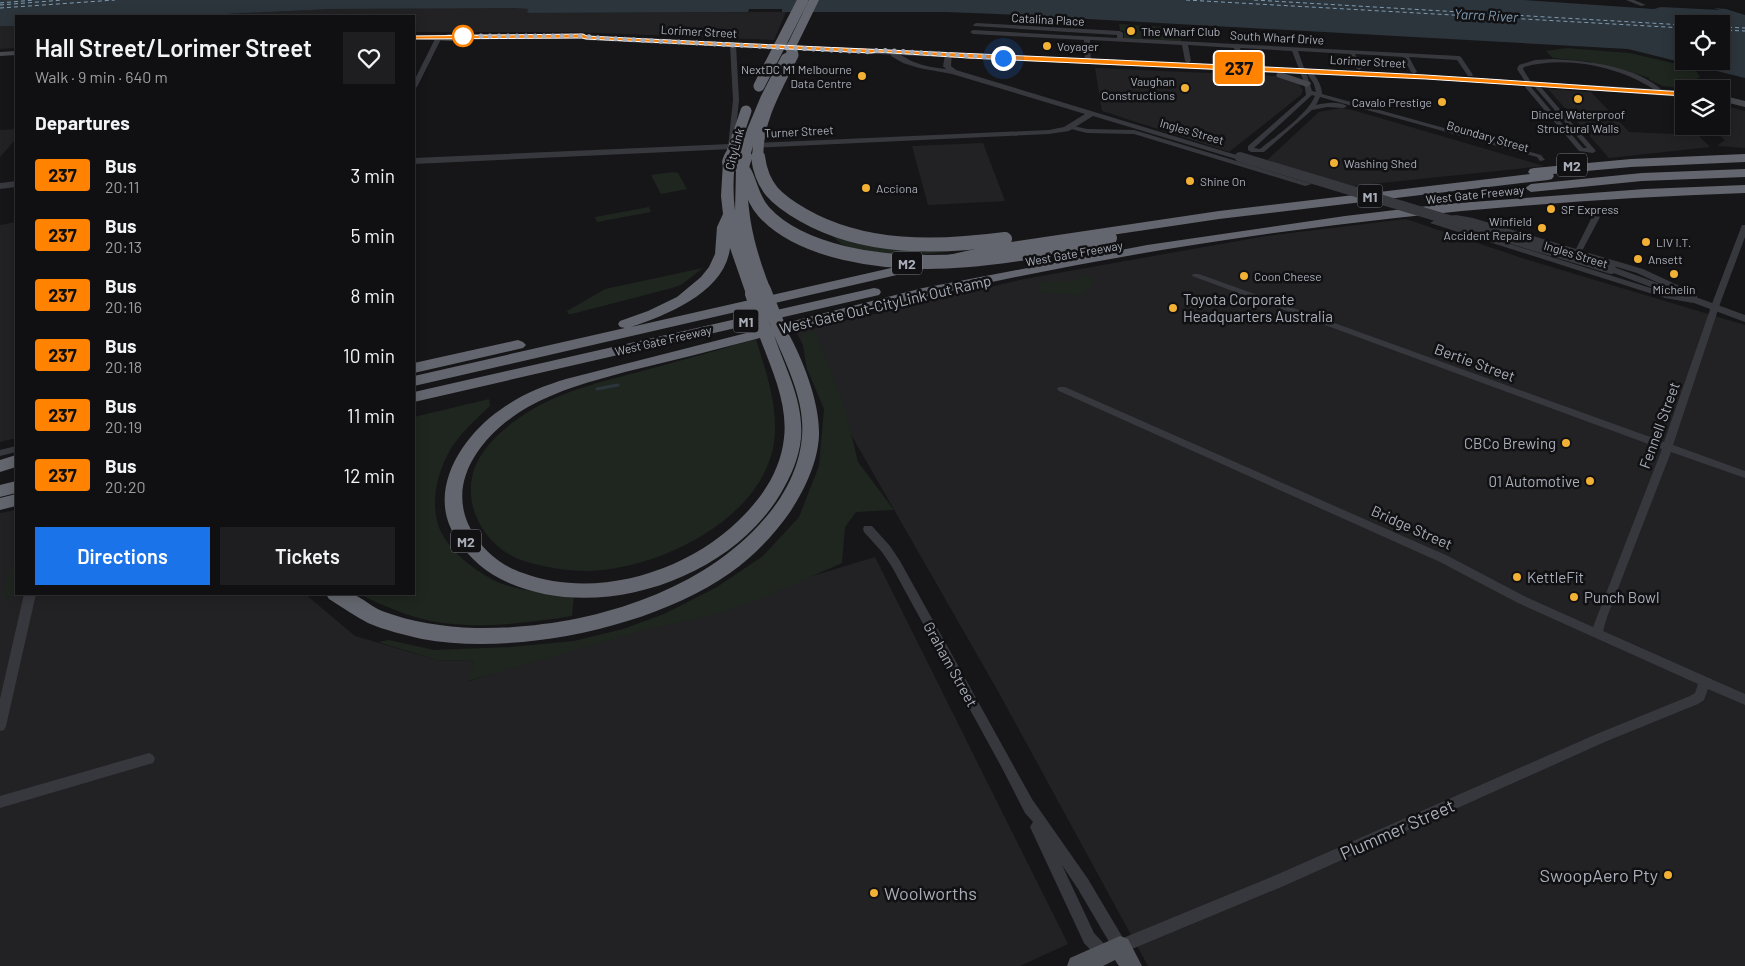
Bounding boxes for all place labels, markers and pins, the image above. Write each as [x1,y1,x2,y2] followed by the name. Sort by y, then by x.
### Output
[1141,24,1220,38] place label: The Wharf Club
[452,25,474,47] unlabelled marker
[1125,25,1137,37] marker: The Wharf Club
[1057,39,1099,53] place label: Voyager
[1041,40,1053,52] marker: Voyager
[741,62,852,90] place label: NextDC M1 Melbourne Data Centre
[856,70,868,82] marker: NextDC M1 Melbourne Data Centre
[1101,74,1175,102] place label: Vaughan Constructions
[1179,82,1191,94] marker: Vaughan Constructions
[1572,93,1584,105] marker: Dincel Waterproof Structural Walls
[1352,95,1432,109] place label: Cavalo Prestige
[1436,96,1448,108] marker: Cavalo Prestige
[1531,107,1625,135] place label: Dincel Waterproof Structural Walls
[1344,156,1417,170] place label: Washing Shed
[1328,157,1340,169] marker: Washing Shed
[1200,174,1246,188] place label: Shine On
[1184,175,1196,187] marker: Shine On
[876,181,918,195] place label: Acciona
[860,182,872,194] marker: Acciona
[1561,202,1619,216] place label: SF Express
[1545,203,1557,215] marker: SF Express
[1444,214,1532,242] place label: Winfield Accident Repairs
[1536,222,1548,234] marker: Winfield Accident Repairs
[1656,235,1691,249] place label: LIV I.T.
[1640,236,1652,248] marker: LIV I.T.
[1648,252,1683,266] place label: Ansett
[1632,253,1644,265] marker: Ansett
[1668,268,1680,280] marker: Michelin
[1254,269,1322,283] place label: Coon Cheese
[1238,270,1250,282] marker: Coon Cheese
[1653,282,1695,296] place label: Michelin
[1183,290,1333,325] place label: Toyota Corporate Headquarters Australia
[1167,302,1179,314] marker: Toyota Corporate Headquarters Australia
[1464,434,1556,452] place label: CBCo Brewing
[1560,437,1572,449] marker: CBCo Brewing
[1489,472,1580,490] place label: 01 Automotive
[1584,475,1596,487] marker: 01 Automotive
[1527,568,1584,586] place label: KettleFit
[1511,571,1523,583] marker: KettleFit
[1584,588,1659,606] place label: Punch Bowl
[1568,591,1580,603] marker: Punch Bowl
[1540,864,1658,886] place label: SwoopAero Pty
[1662,869,1674,881] marker: SwoopAero Pty
[884,882,977,904] place label: Woolworths
[868,887,880,899] marker: Woolworths

